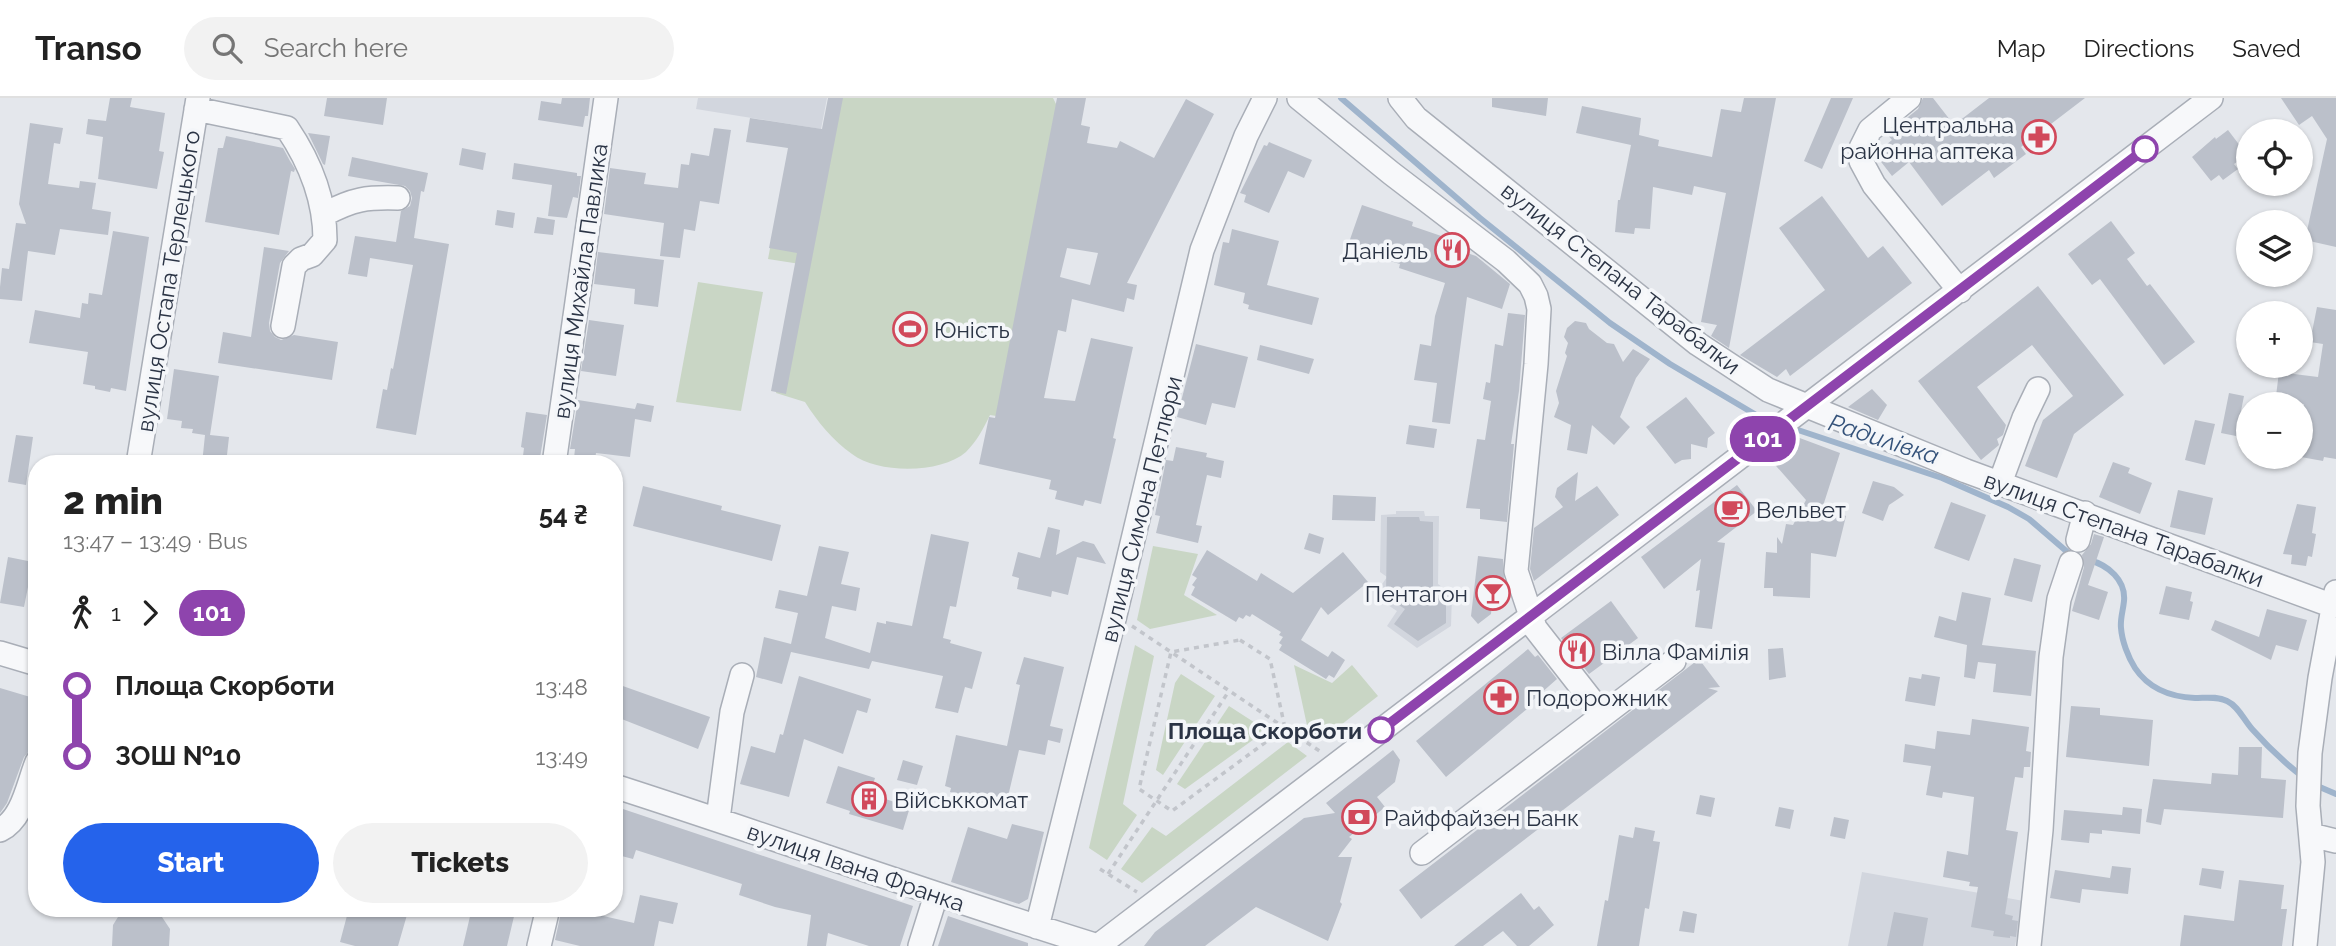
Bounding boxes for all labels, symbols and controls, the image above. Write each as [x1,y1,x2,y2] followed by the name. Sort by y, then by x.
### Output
[184,17,674,80] search box
[35,29,142,68] text: Transo
[208,29,246,67] icon: search
[264,33,408,63] text: Search here
[1997,34,2046,63] text: Map
[2084,34,2194,63] text: Directions
[2232,34,2301,63] text: Saved
[1840,111,2014,164] place label: Центральна районна аптека
[2020,118,2058,156] pharmacy icon: Центральна районна аптека
[2236,119,2313,469] map controls
[2236,119,2313,196] button: locate
[131,128,205,434] street label: вулиця Остапа Терлецького
[2132,136,2158,162] unlabelled marker
[547,141,613,421] street label: вулиця Михайла Павлика
[1496,176,1746,380] street label: вулиця Степана Тарабалки
[2236,210,2313,287] button: layers
[1433,231,1471,269] restaurant icon: Даніель
[1342,237,1428,264] place label: Даніель
[2236,301,2313,378] button: +
[891,310,929,348] sports icon: Юність
[934,316,1010,343] place label: Юність
[1095,373,1187,645] street label: вулиця Симона Петлюри
[2236,392,2313,469] button: −
[1825,408,1943,470] water label: Радилівка
[1723,416,1803,462] line badge: 101
[1744,424,1782,453] text: 101
[1980,466,2268,592] street label: вулиця Степана Тарабалки
[63,478,163,523] text: 2 min
[1713,490,1751,528] cafe icon: Вельвет
[1756,496,1846,523] place label: Вельвет
[539,500,588,530] text: 54 ₴
[63,527,248,554] text: 13:47 – 13:49 · Bus
[1474,574,1512,612] bar icon: Пентагон
[1365,580,1468,607] place label: Пентагон
[63,594,101,632] icon: walk
[131,594,169,632] icon: forward
[193,598,231,627] text: 101
[111,599,121,626] text: 1
[1558,632,1596,670] restaurant icon: Вілла Фамілія
[1602,638,1749,665] place label: Вілла Фамілія
[115,671,335,701] text: Площа Скорботи
[535,673,588,700] text: 13:48
[1482,678,1520,716] pharmacy icon: Подорожник
[1526,684,1668,711] place label: Подорожник
[1168,717,1362,744] place label: Площа Скорботи
[1368,717,1394,743] marker: Площа Скорботи
[115,741,241,771] text: ЗОШ №10
[536,743,588,770] text: 13:49
[850,780,888,818] building icon: Військкомат
[894,786,1028,813] place label: Військкомат
[1340,798,1378,836] bank icon: Райффайзен Банк
[1384,804,1579,831] place label: Райффайзен Банк
[744,817,968,917] street label: вулиця Івана Франка
[63,823,319,903] button: Start
[333,823,588,903] button: Tickets

